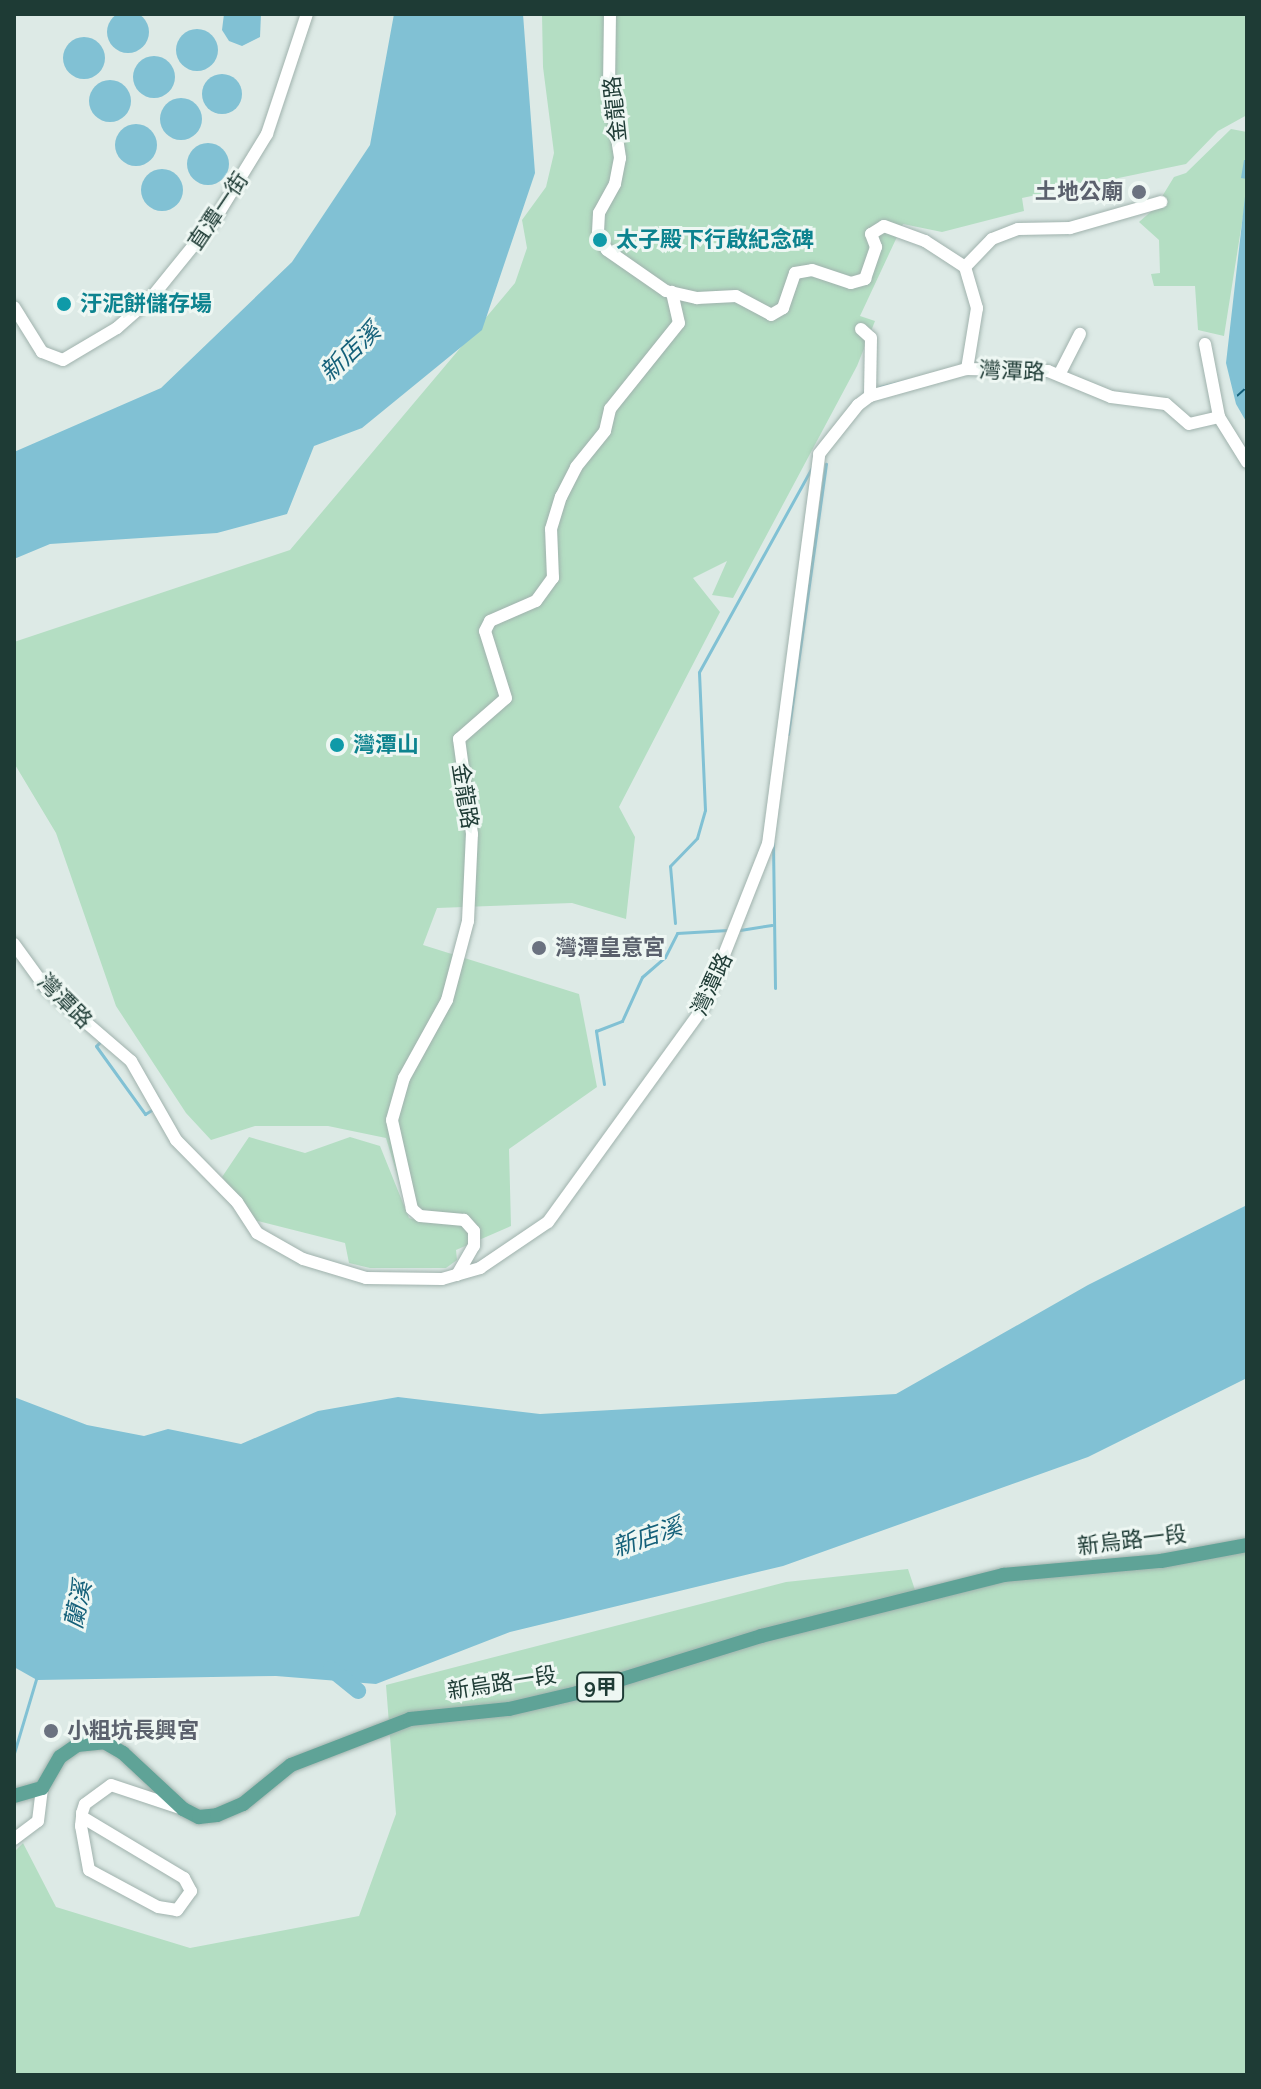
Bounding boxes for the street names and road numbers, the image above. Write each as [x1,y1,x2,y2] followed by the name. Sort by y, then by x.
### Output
[598,75,632,143] street label: 金龍路
[182,167,254,255] street label: 直潭一街
[979,357,1045,385] street label: 灣潭路
[447,761,483,831] street label: 金龍路
[686,949,738,1019] street label: 灣潭路
[32,968,98,1034] street label: 灣潭路
[1076,1520,1188,1560] street label: 新烏路一段
[446,1661,558,1705] street label: 新烏路一段
[576,1671,624,1703] road number: 9甲

